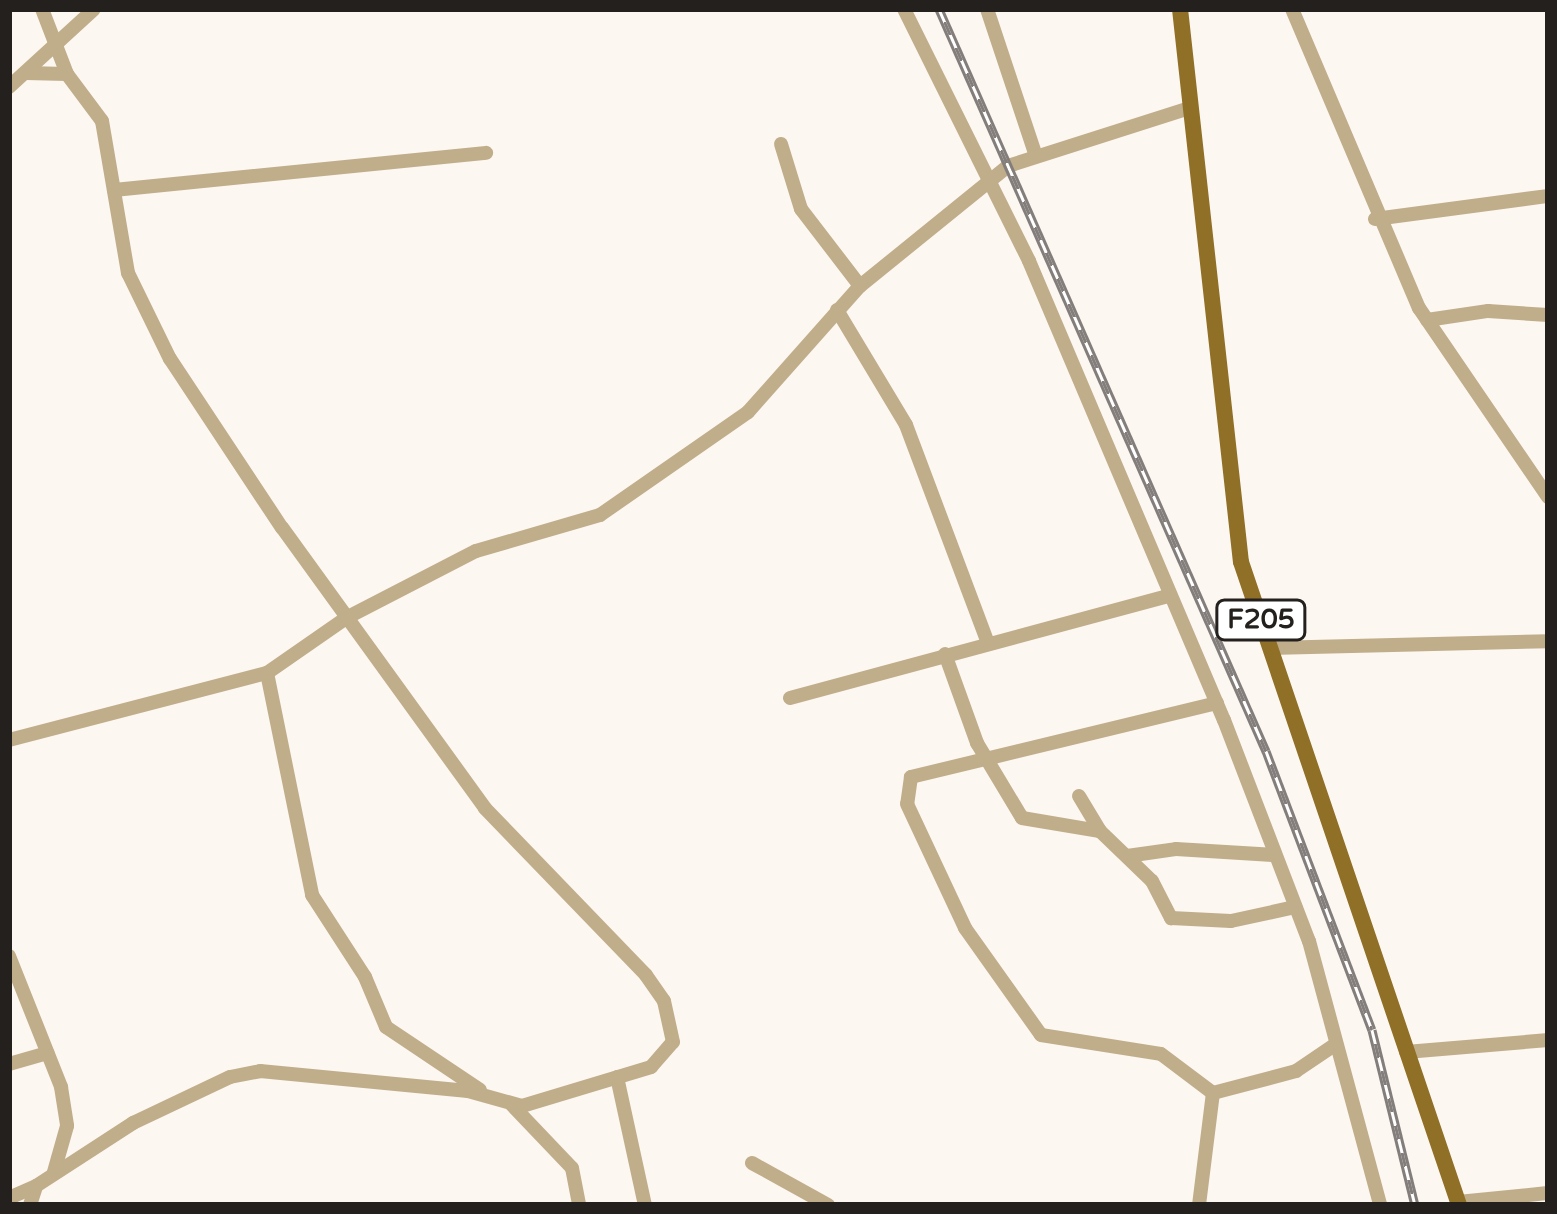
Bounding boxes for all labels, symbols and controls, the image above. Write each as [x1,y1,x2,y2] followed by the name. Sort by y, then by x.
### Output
[1213,599,1309,641] road number: F205

